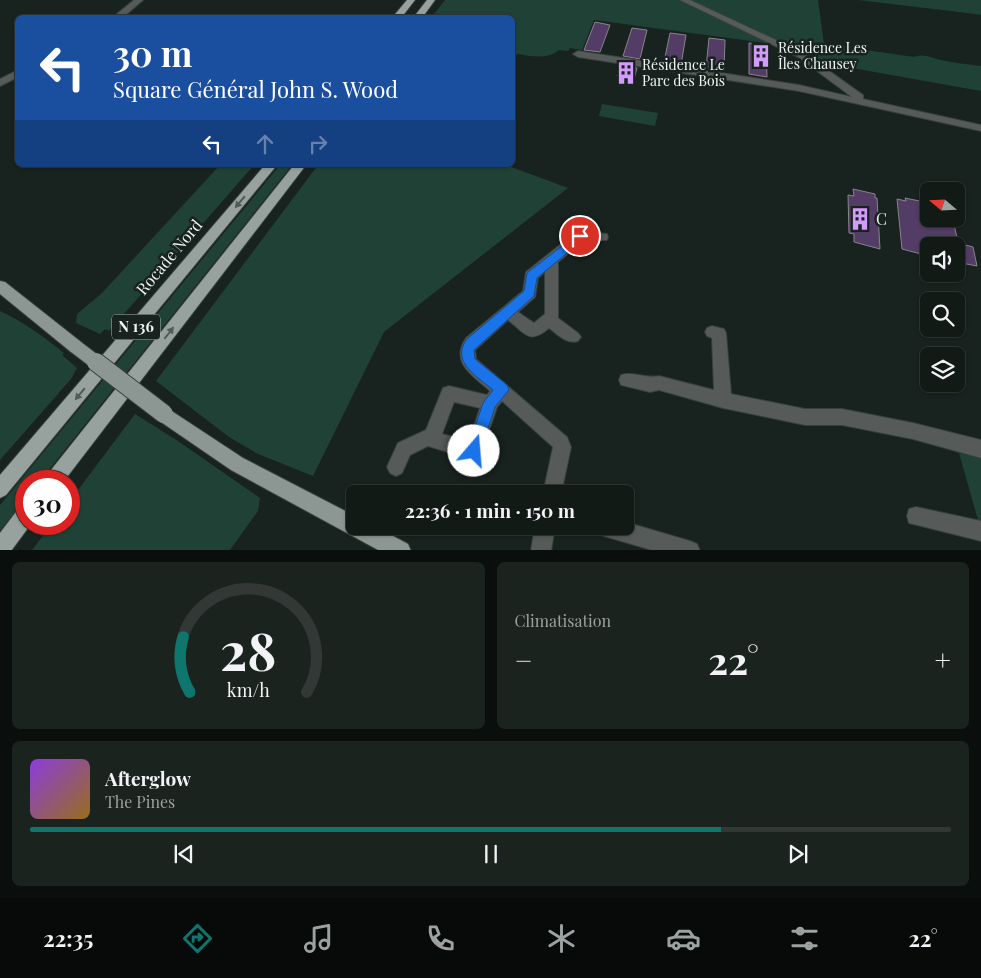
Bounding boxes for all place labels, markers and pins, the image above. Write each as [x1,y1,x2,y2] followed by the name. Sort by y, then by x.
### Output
[777,38,867,73] place label: Résidence Les Îles Chausey
[748,43,774,69] building icon: Résidence Les Îles Chausey
[642,55,725,90] place label: Résidence Le Parc des Bois
[613,60,639,86] building icon: Résidence Le Parc des Bois
[847,206,873,232] building icon: C
[876,208,887,229] place label: C
[559,215,601,257] pin

